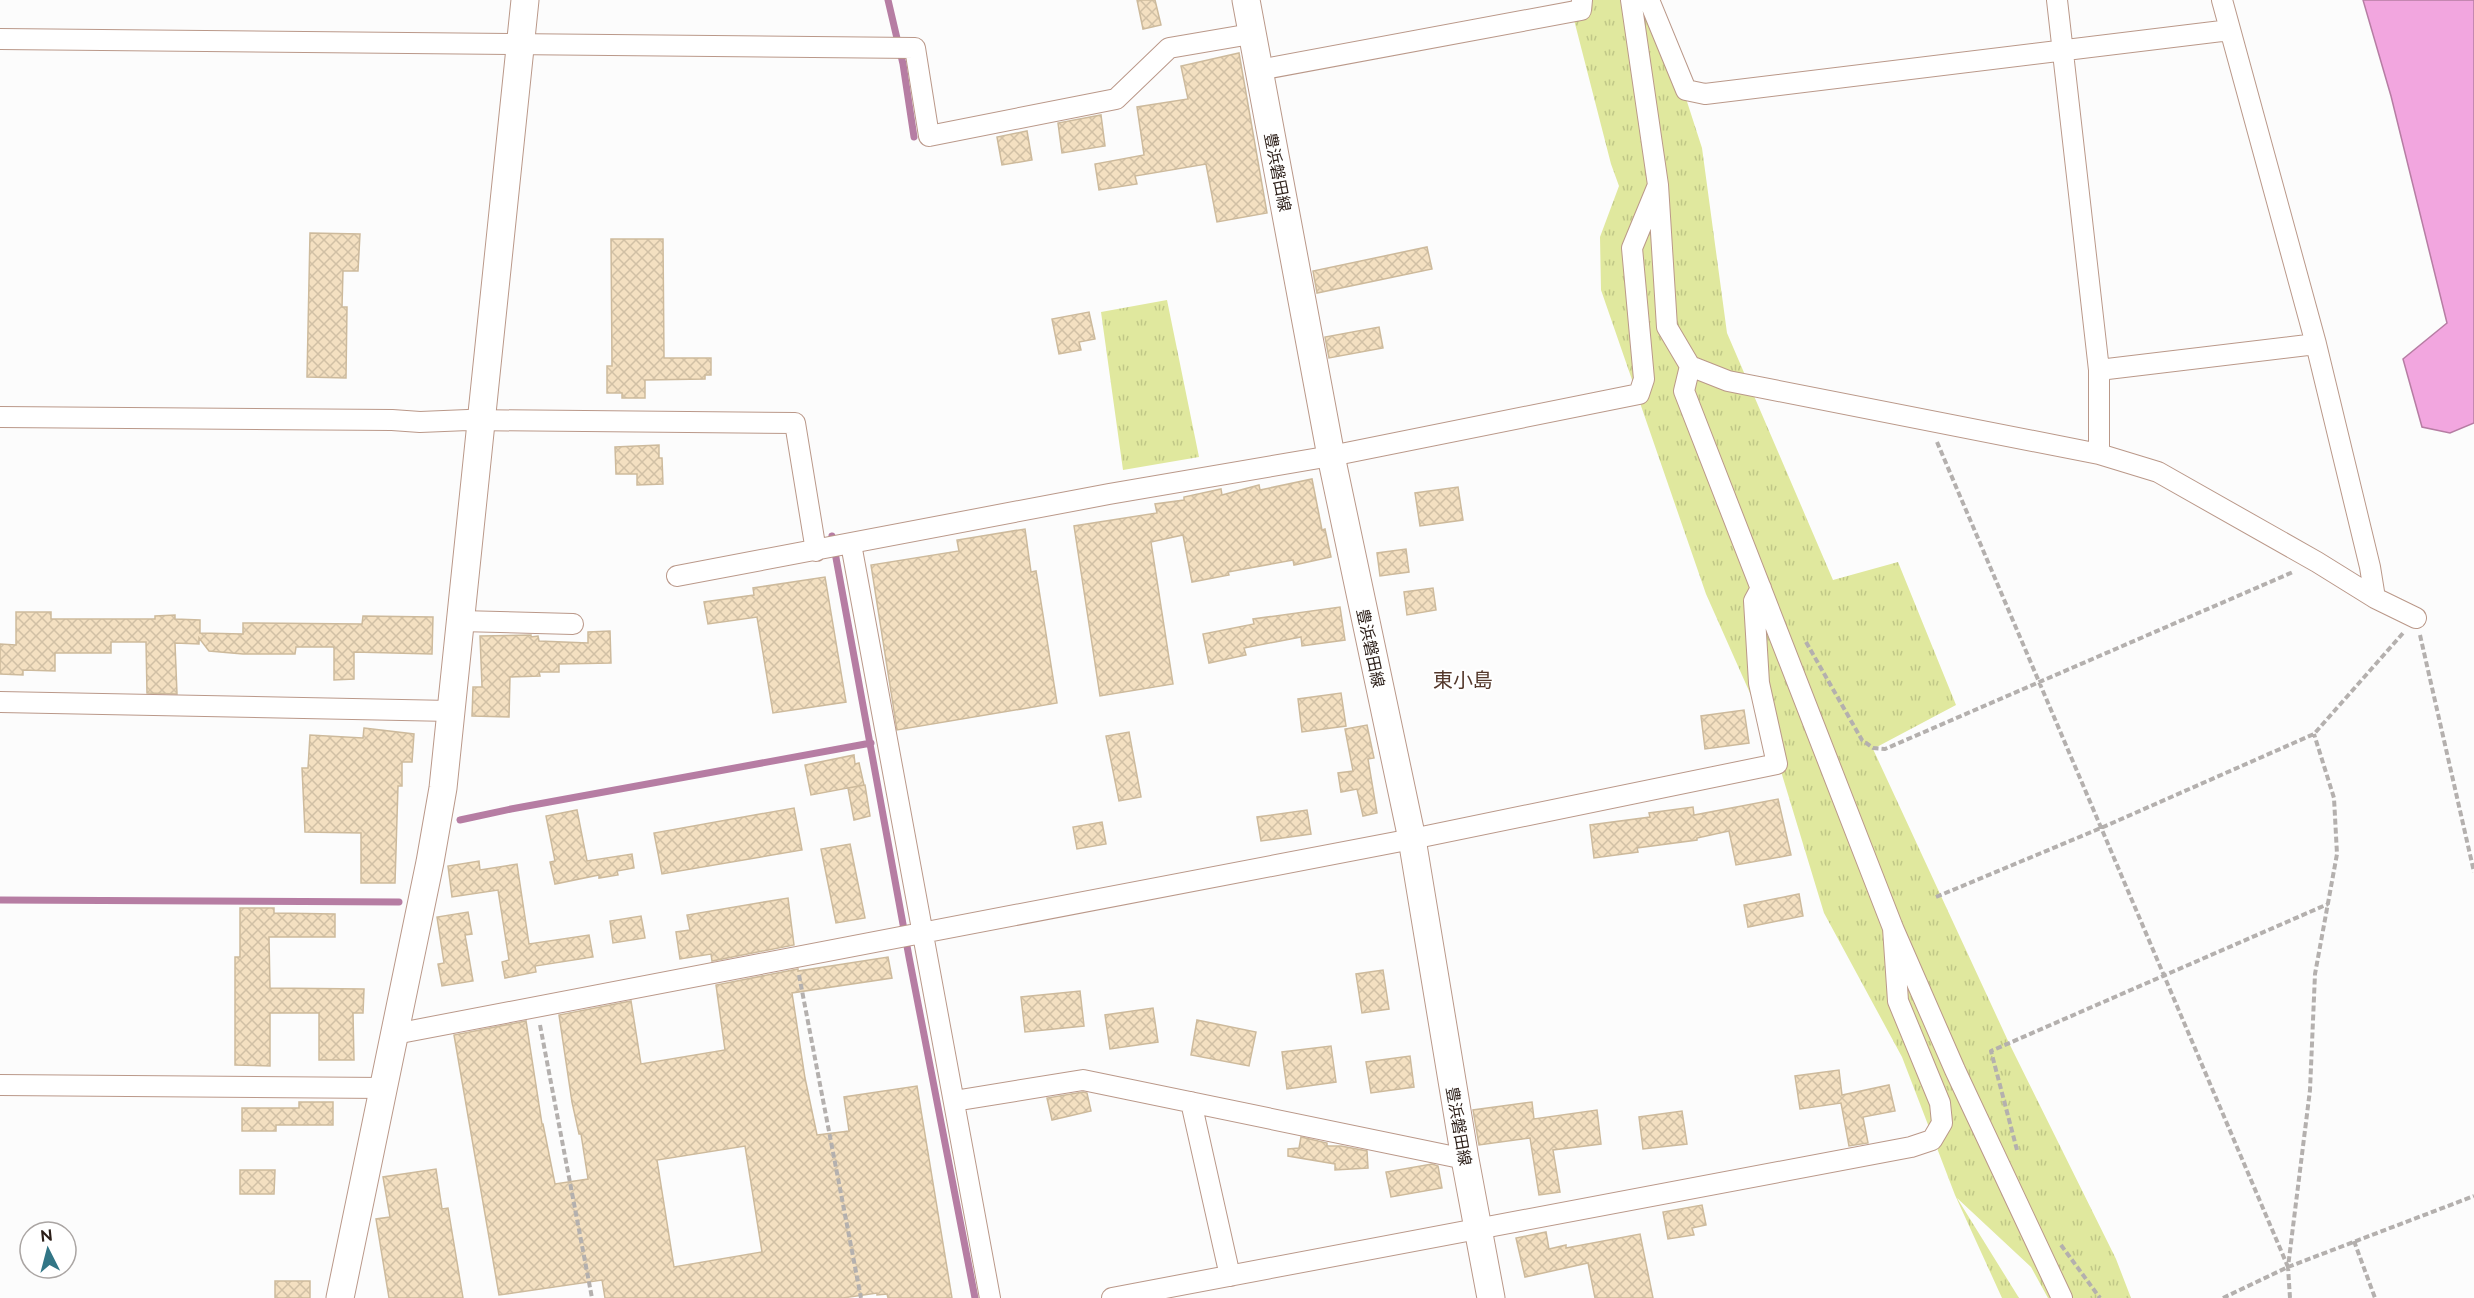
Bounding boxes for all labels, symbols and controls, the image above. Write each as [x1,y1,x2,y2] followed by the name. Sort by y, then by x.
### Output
[1261,131,1294,213] street label: 豊浜磐田線
[1353,607,1388,689] street label: 豊浜磐田線
[1433,668,1493,692] district label: 東小島
[1442,1085,1475,1167] street label: 豊浜磐田線
[18,1220,78,1280] north arrow
[39,1225,54,1246] text: N

